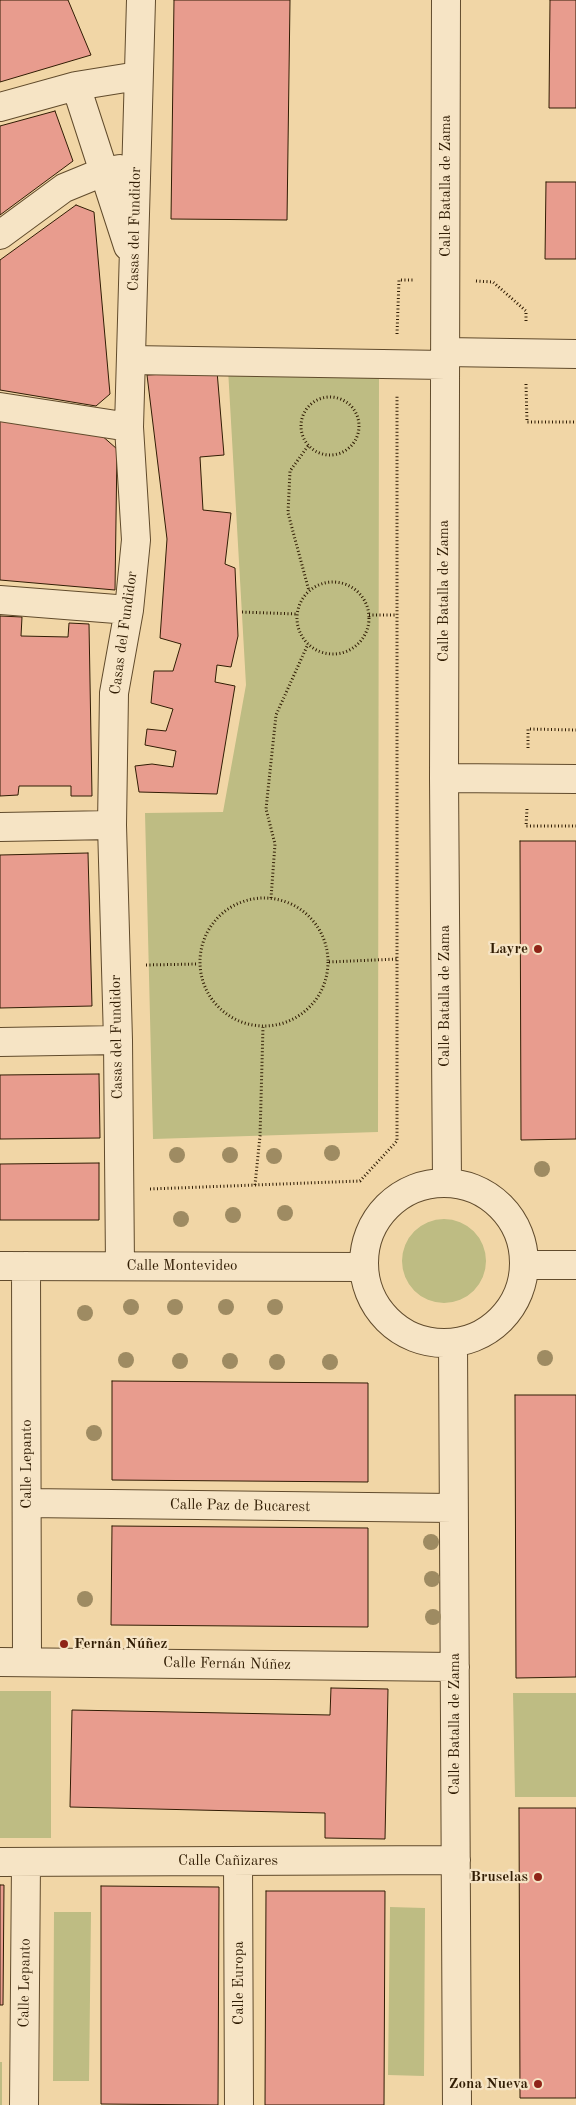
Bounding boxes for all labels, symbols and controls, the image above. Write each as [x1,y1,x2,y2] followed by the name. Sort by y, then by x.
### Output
[437,115,455,257] street label: Calle Batalla de Zama
[125,167,145,291] street label: Casas del Fundidor
[435,520,453,662] street label: Calle Batalla de Zama
[106,570,142,696] street label: Casas del Fundidor
[436,925,454,1067] street label: Calle Batalla de Zama
[489,940,528,958] place label: Layre
[532,943,544,955] marker: Layre
[107,975,127,1099] street label: Casas del Fundidor
[126,1257,238,1275] street label: Calle Montevideo
[18,1419,36,1509] street label: Calle Lepanto
[170,1496,310,1516] street label: Calle Paz de Bucarest
[74,1635,168,1653] place label: Fernán Núñez
[58,1638,70,1650] marker: Fernán Núñez
[446,1653,464,1795] street label: Calle Batalla de Zama
[163,1654,291,1674] street label: Calle Fernán Núñez
[178,1852,278,1870] street label: Calle Cañizares
[470,1868,528,1886] place label: Bruselas
[532,1871,544,1883] marker: Bruselas
[15,1938,35,2028] street label: Calle Lepanto
[230,1941,248,2025] street label: Calle Europa
[449,2075,528,2093] place label: Zona Nueva
[532,2078,544,2090] marker: Zona Nueva

